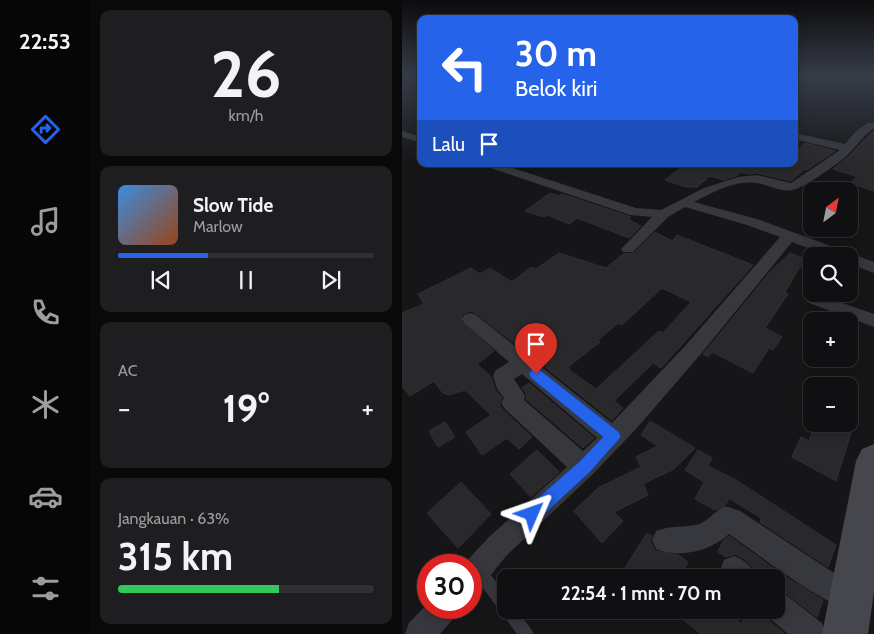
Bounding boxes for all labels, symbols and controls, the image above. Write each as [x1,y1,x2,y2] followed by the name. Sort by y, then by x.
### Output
[19,28,71,55] text: 22:53
[515,32,597,75] text: 30 m
[211,34,281,113] text: 26
[432,35,497,100] icon: left
[515,75,598,102] text: Belok kiri
[228,106,264,125] text: km/h
[28,112,63,147] icon: directions
[475,130,503,158] icon: arrive
[432,133,465,156] text: Lalu
[803,182,858,238] north arrow
[803,182,858,432] map controls
[193,194,273,217] text: Slow Tide
[28,204,63,239] icon: music
[193,217,243,236] text: Marlow
[803,247,858,302] button: search
[147,266,175,294] icon: previous
[232,266,260,294] icon: pause
[317,266,345,294] icon: next
[28,295,63,330] icon: phone
[803,312,858,367] button: +
[515,323,557,374] pin
[522,330,550,358] icon: arrive
[118,361,138,380] text: AC
[803,377,858,432] button: −
[223,385,269,432] text: 19°
[28,387,63,422] icon: climate
[118,391,130,425] text: −
[362,391,374,425] text: +
[28,479,63,514] icon: car
[505,487,557,539] position arrow
[118,509,229,528] text: Jangkauan · 63%
[118,533,233,580] text: 315 km
[417,554,482,619] speed limit sign: 30
[28,571,63,606] icon: filters
[561,582,721,605] text: 22:54 · 1 mnt · 70 m

